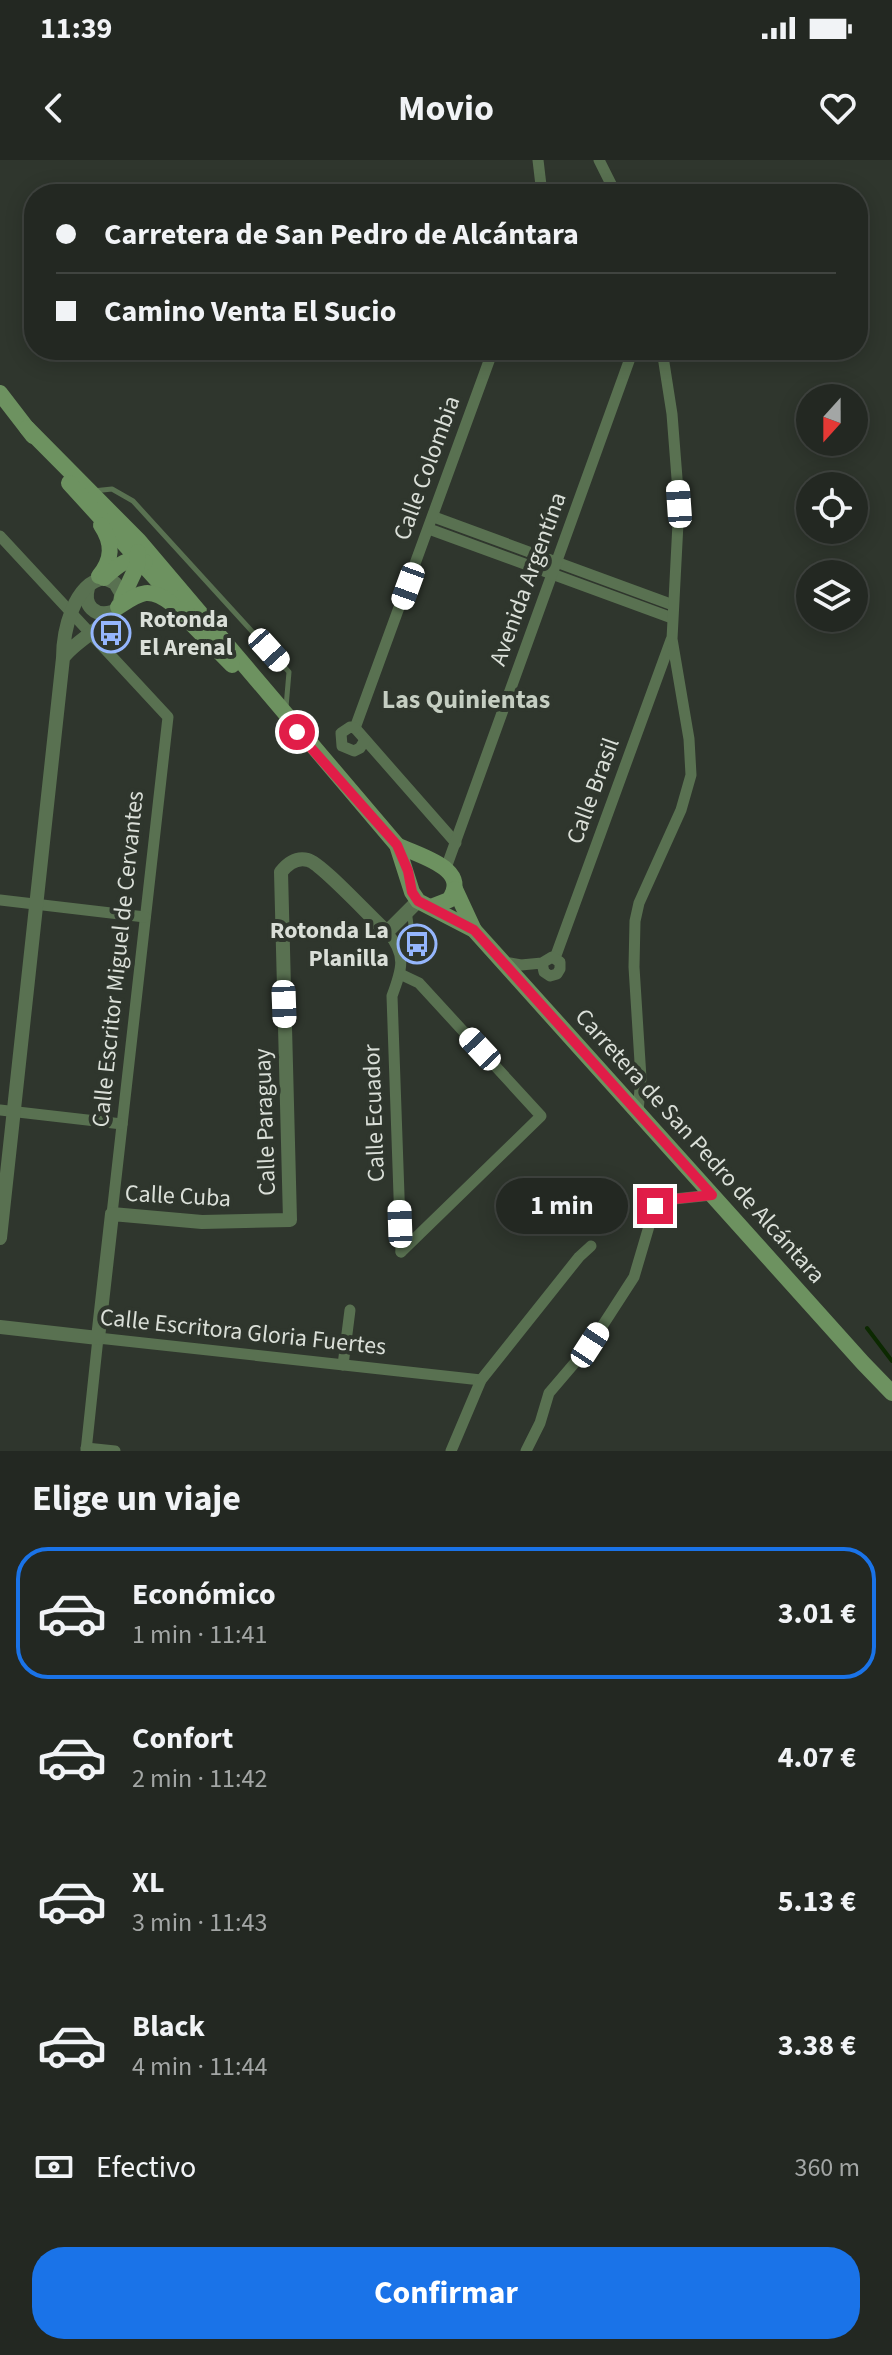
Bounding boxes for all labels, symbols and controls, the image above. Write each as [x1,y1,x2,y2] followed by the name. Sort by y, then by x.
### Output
[40,7,112,50] text: 11:39
[398,83,494,134] text: Movio
[32,86,76,130] icon: back
[816,86,860,130] icon: heart
[104,213,579,256] text: Carretera de San Pedro de Alcántara
[104,290,396,333] text: Camino Venta El Sucio
[796,384,868,456] north arrow
[796,384,868,632] map controls
[385,391,469,545] street label: Calle Colombia
[796,472,868,544] button: locate
[665,479,693,529] car
[480,487,576,671] street label: Avenida Argentína
[389,559,427,613] car
[796,560,868,632] button: layers
[139,602,233,665] place label: Rotonda El Arenal
[90,612,132,654] bus stop icon: Rotonda El Arenal
[244,624,294,676] car
[382,681,550,718] district label: Las Quinientas
[279,714,315,750] route start
[558,733,628,849] street label: Calle Brasil
[83,789,153,1129] street label: Calle Escritor Miguel de Cervantes
[270,913,389,976] place label: Rotonda La Planilla
[396,923,438,965] bus stop icon: Rotonda La Planilla
[271,980,297,1028] car
[567,1001,833,1291] street label: Carretera de San Pedro de Alcántara
[455,1023,505,1075] car
[354,1043,394,1183] street label: Calle Ecuador
[245,1048,285,1196] street label: Calle Paraguay
[124,1176,232,1216] street label: Calle Cuba
[495,1178,627,1234] callout: 1 min
[530,1187,594,1224] text: 1 min
[637,1188,673,1224] route end
[387,1200,413,1248] car
[98,1300,388,1364] street label: Calle Escritora Gloria Fuertes
[567,1318,613,1372] car
[32,1473,241,1524] text: Elige un viaje
[132,1573,276,1616] text: Económico
[36,1577,108,1649] icon: car
[778,1592,856,1635] text: 3.01 €
[132,1616,267,1653] text: 1 min · 11:41
[132,1717,233,1760] text: Confort
[36,1721,108,1793] icon: car
[778,1736,856,1779] text: 4.07 €
[132,1760,267,1797] text: 2 min · 11:42
[132,1861,165,1904] text: XL
[36,1865,108,1937] icon: car
[778,1880,856,1923] text: 5.13 €
[132,1904,267,1941] text: 3 min · 11:43
[132,2005,205,2048] text: Black
[36,2009,108,2081] icon: car
[778,2024,856,2067] text: 3.38 €
[132,2048,267,2085] text: 4 min · 11:44
[32,2145,76,2189] icon: cash
[96,2146,196,2189] text: Efectivo
[794,2149,860,2186] text: 360 m
[32,2247,860,2339] button: Confirmar

